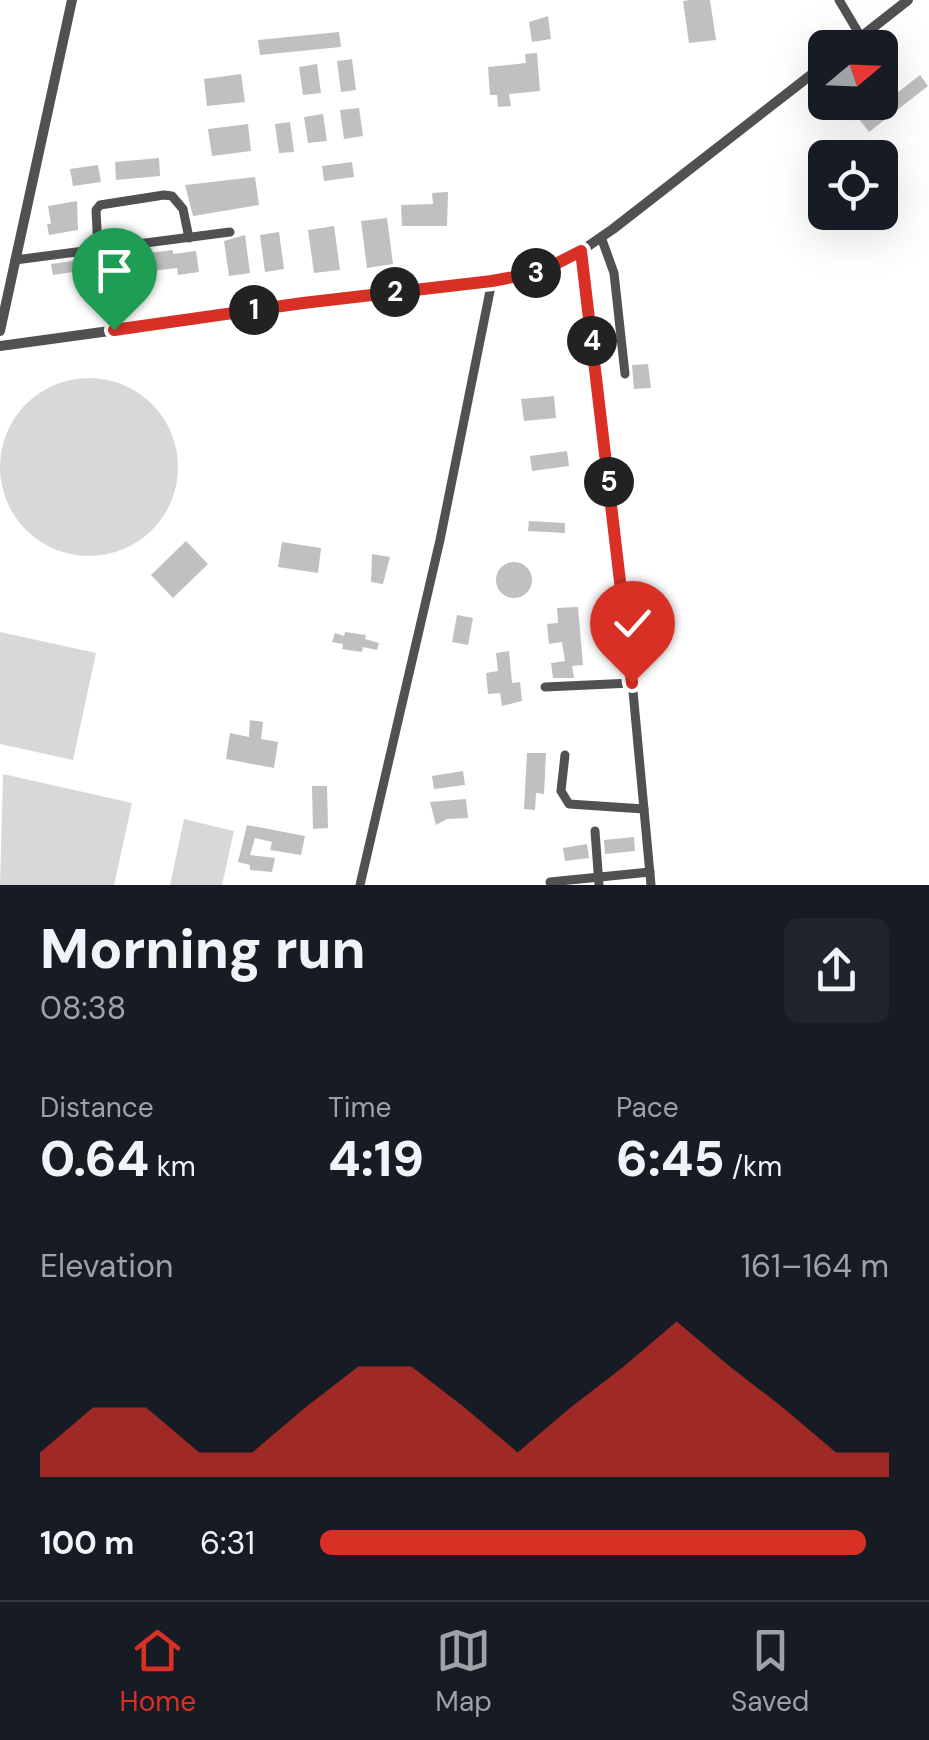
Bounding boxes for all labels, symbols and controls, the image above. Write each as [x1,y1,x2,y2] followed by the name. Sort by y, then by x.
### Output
[808,30,898,120] north arrow
[808,30,898,230] map controls
[808,140,898,230] button: locate
[72,228,157,331] pin
[87,243,142,298] icon: arrive
[511,248,561,298] pin: 3
[528,254,544,291] text: 3
[370,267,420,317] pin: 2
[387,273,403,310] text: 2
[229,285,279,335] pin: 1
[249,291,259,328] text: 1
[567,316,617,366] pin: 4
[583,322,601,359] text: 4
[584,457,634,507] pin: 5
[600,463,618,500] text: 5
[590,581,675,684] pin
[605,596,660,651] icon: check
[40,913,366,985] text: Morning run
[784,918,889,1023] button: share
[40,987,126,1029] text: 08:38
[40,1089,154,1126] text: Distance
[328,1089,391,1126] text: Time
[616,1089,679,1126] text: Pace
[40,1126,149,1192] text: 0.64
[328,1126,424,1192] text: 4:19
[616,1126,725,1192] text: 6:45
[149,1148,196,1185] text: km
[725,1148,782,1185] text: /km
[40,1245,173,1287] text: Elevation
[741,1245,889,1287] text: 161–164 m
[40,1522,134,1564] text: 100 m
[200,1522,255,1564] text: 6:31
[120,1623,196,1720] tab: Home
[435,1623,492,1720] tab: Map
[731,1623,809,1720] tab: Saved

